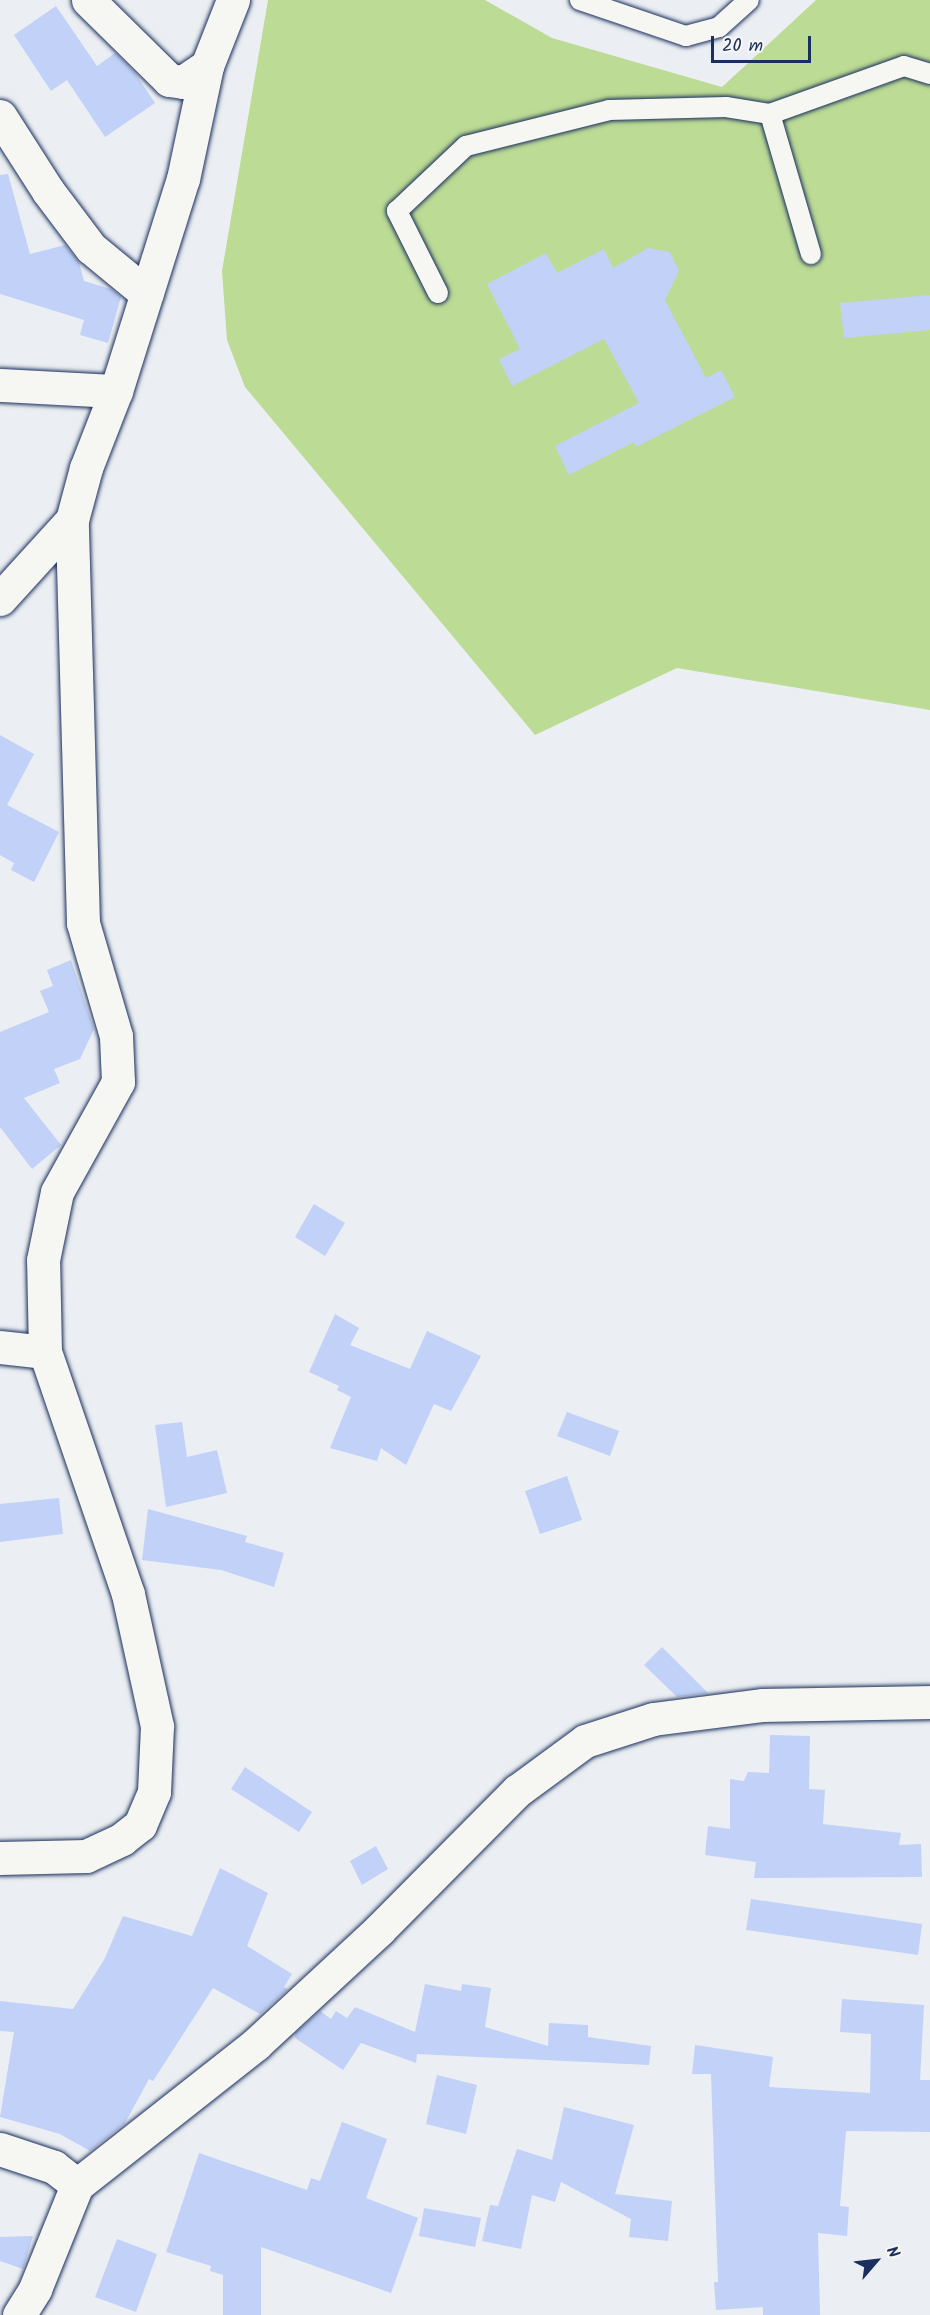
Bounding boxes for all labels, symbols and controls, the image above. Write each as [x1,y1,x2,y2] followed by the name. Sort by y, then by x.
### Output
[714,24,814,62] scale bar
[722,32,763,61] text: 20 m
[846,2231,906,2291] north arrow
[879,2242,906,2263] text: N

